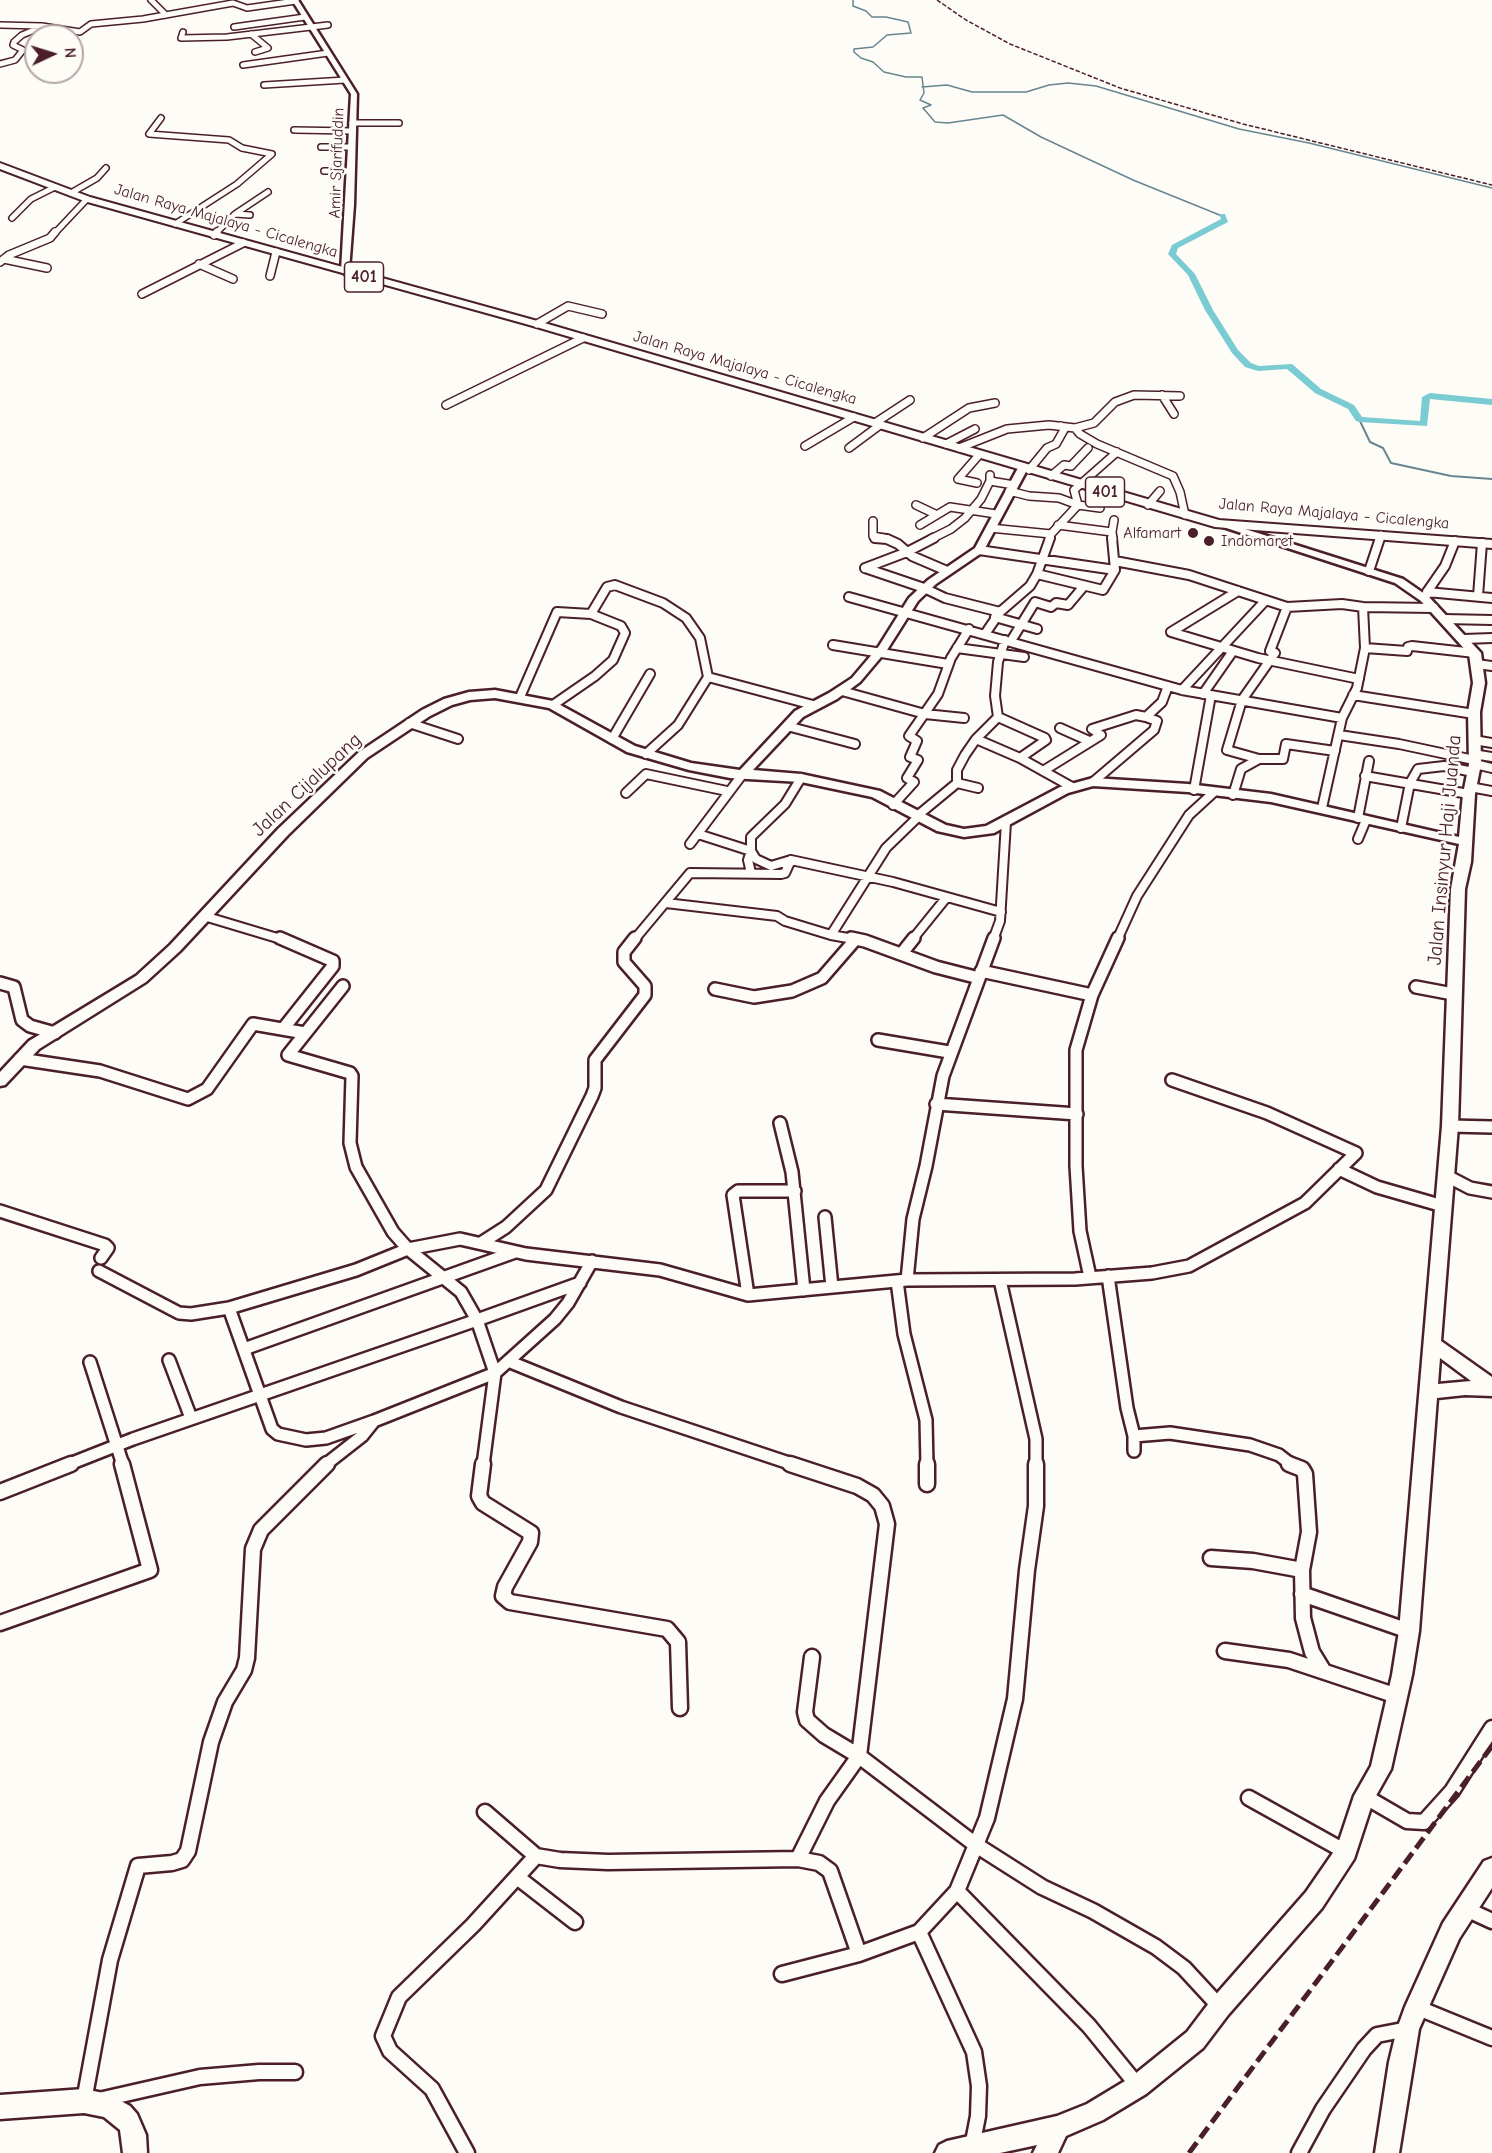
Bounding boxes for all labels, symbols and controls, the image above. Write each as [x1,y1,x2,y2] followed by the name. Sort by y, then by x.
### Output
[24,24,84,84] north arrow
[61,47,79,59] text: N
[325,107,349,219] street label: Amir Sjarifuddin
[112,180,340,262] street label: Jalan Raya Majalaya - Cicalengka
[344,262,384,292] road number: 401
[631,327,859,409] street label: Jalan Raya Majalaya - Cicalengka
[1086,477,1124,507] road number: 401
[1218,494,1450,534] street label: Jalan Raya Majalaya - Cicalengka
[1123,523,1181,543] place label: Alfamart
[1186,526,1200,540] marker: Alfamart
[1221,531,1293,551] place label: Indomaret
[1202,534,1216,548] marker: Indomaret
[247,728,367,842] street label: Jalan Cijalupang
[1423,734,1467,966] street label: Jalan Insinyur Haji Juanda

